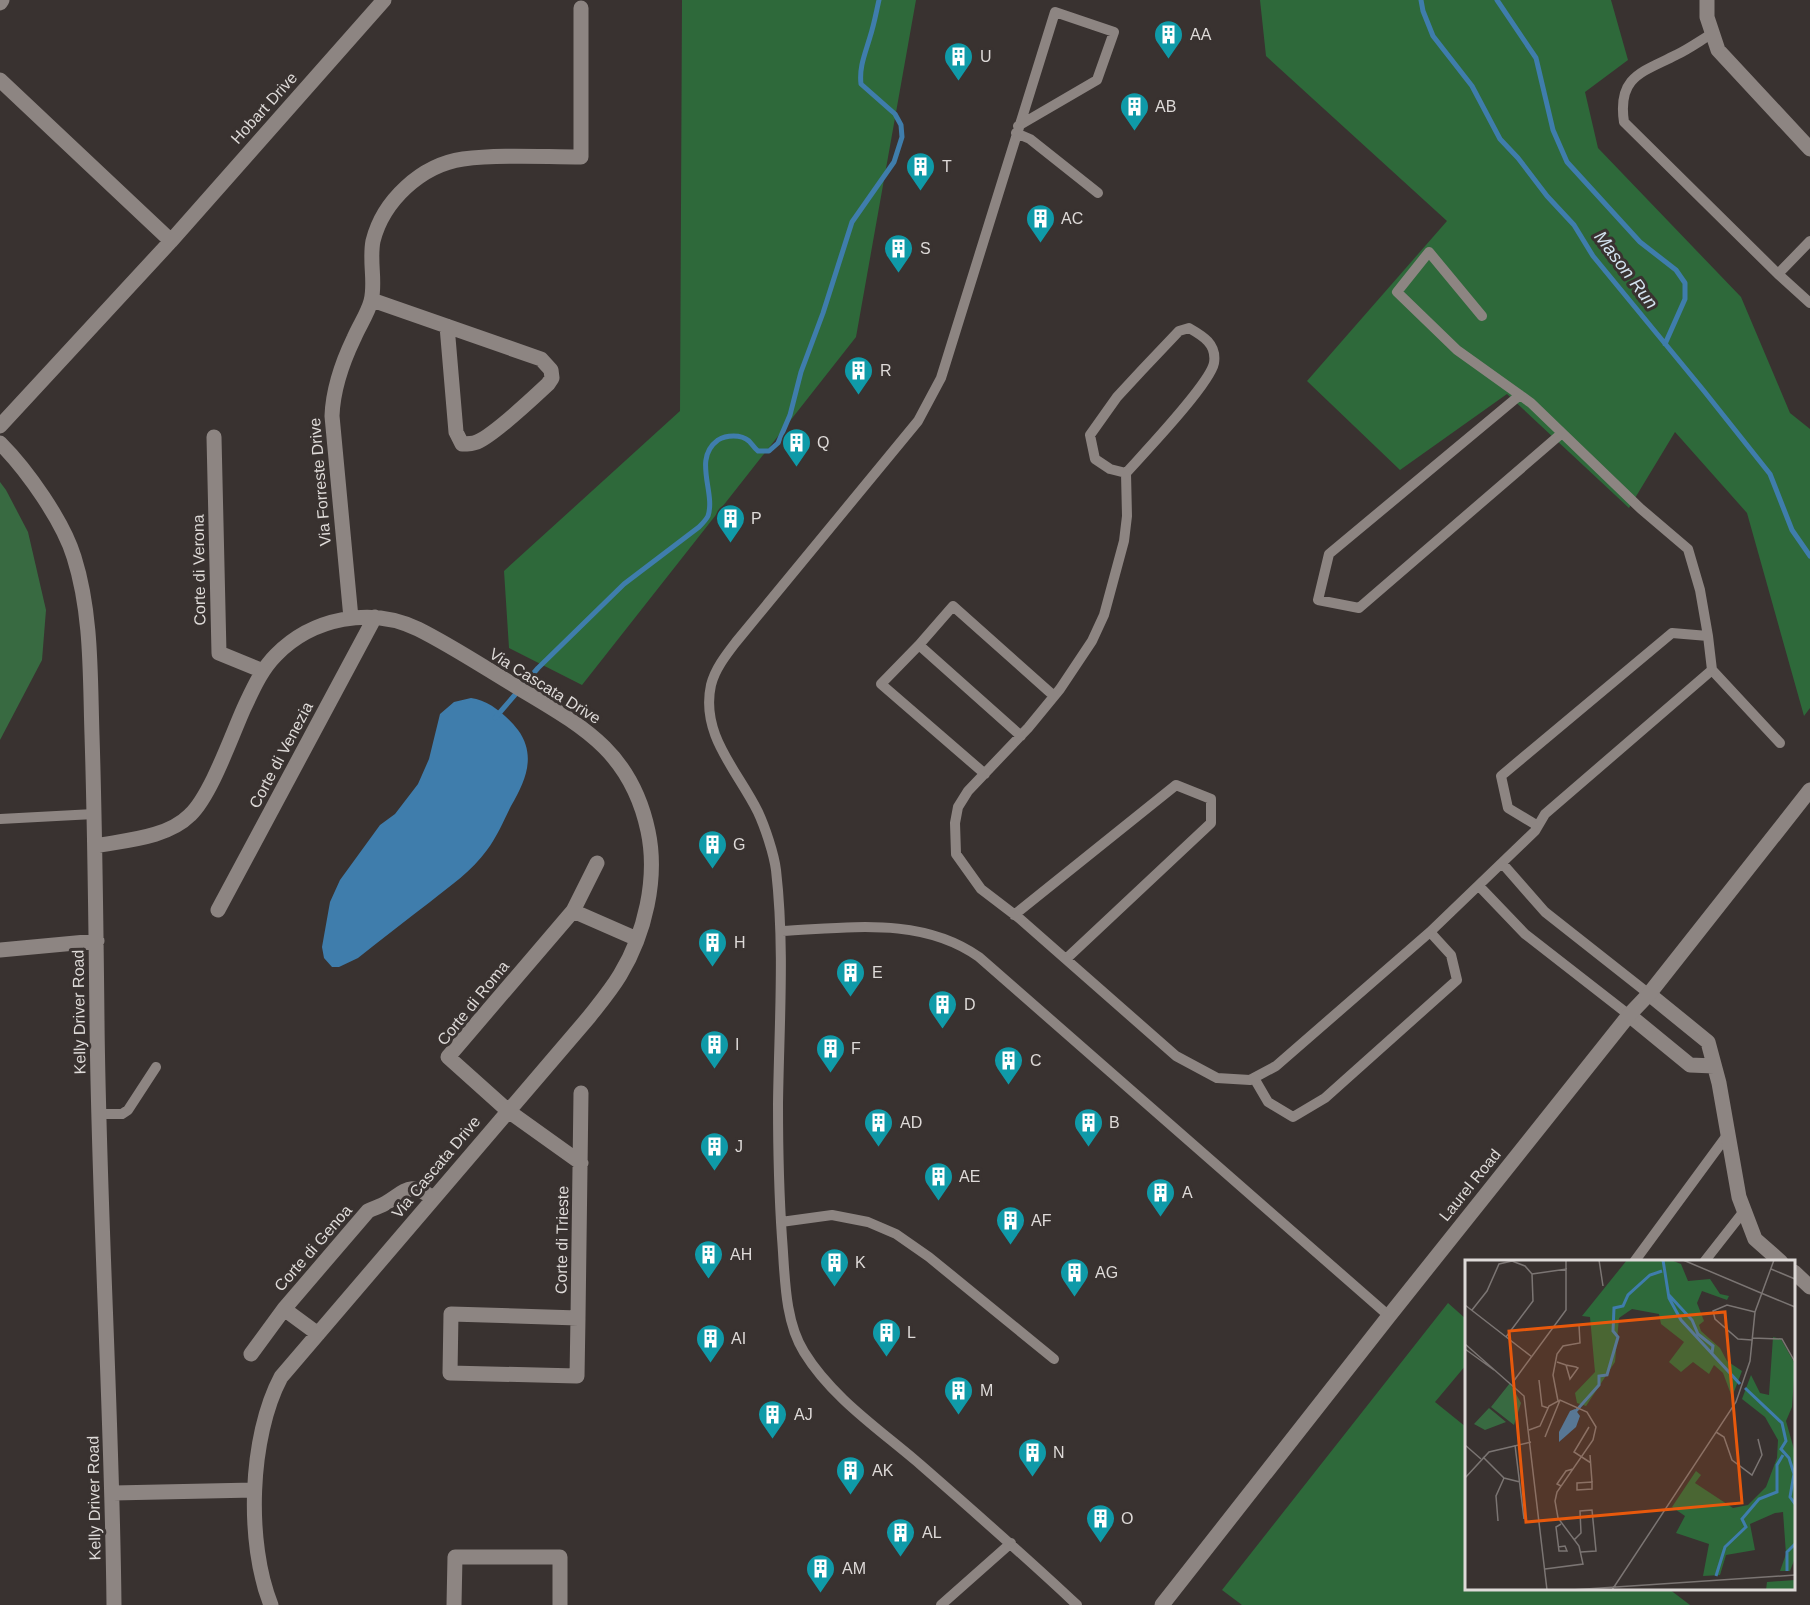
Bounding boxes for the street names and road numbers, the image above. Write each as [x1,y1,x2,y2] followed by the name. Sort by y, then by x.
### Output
[228,69,300,147] street label: Hobart Drive
[306,417,334,547] street label: Via Forreste Drive
[190,514,208,626] street label: Corte di Verona
[486,645,604,727] street label: Via Cascata Drive
[246,699,316,811] street label: Corte di Venezia
[69,950,89,1074] street label: Kelly Driver Road
[434,957,512,1048] street label: Corte di Roma
[388,1113,484,1221] street label: Via Cascata Drive
[1436,1146,1504,1224] street label: Laurel Road
[553,1186,571,1294] street label: Corte di Trieste
[271,1201,355,1295] street label: Corte di Genoa
[84,1436,104,1560] street label: Kelly Driver Road

